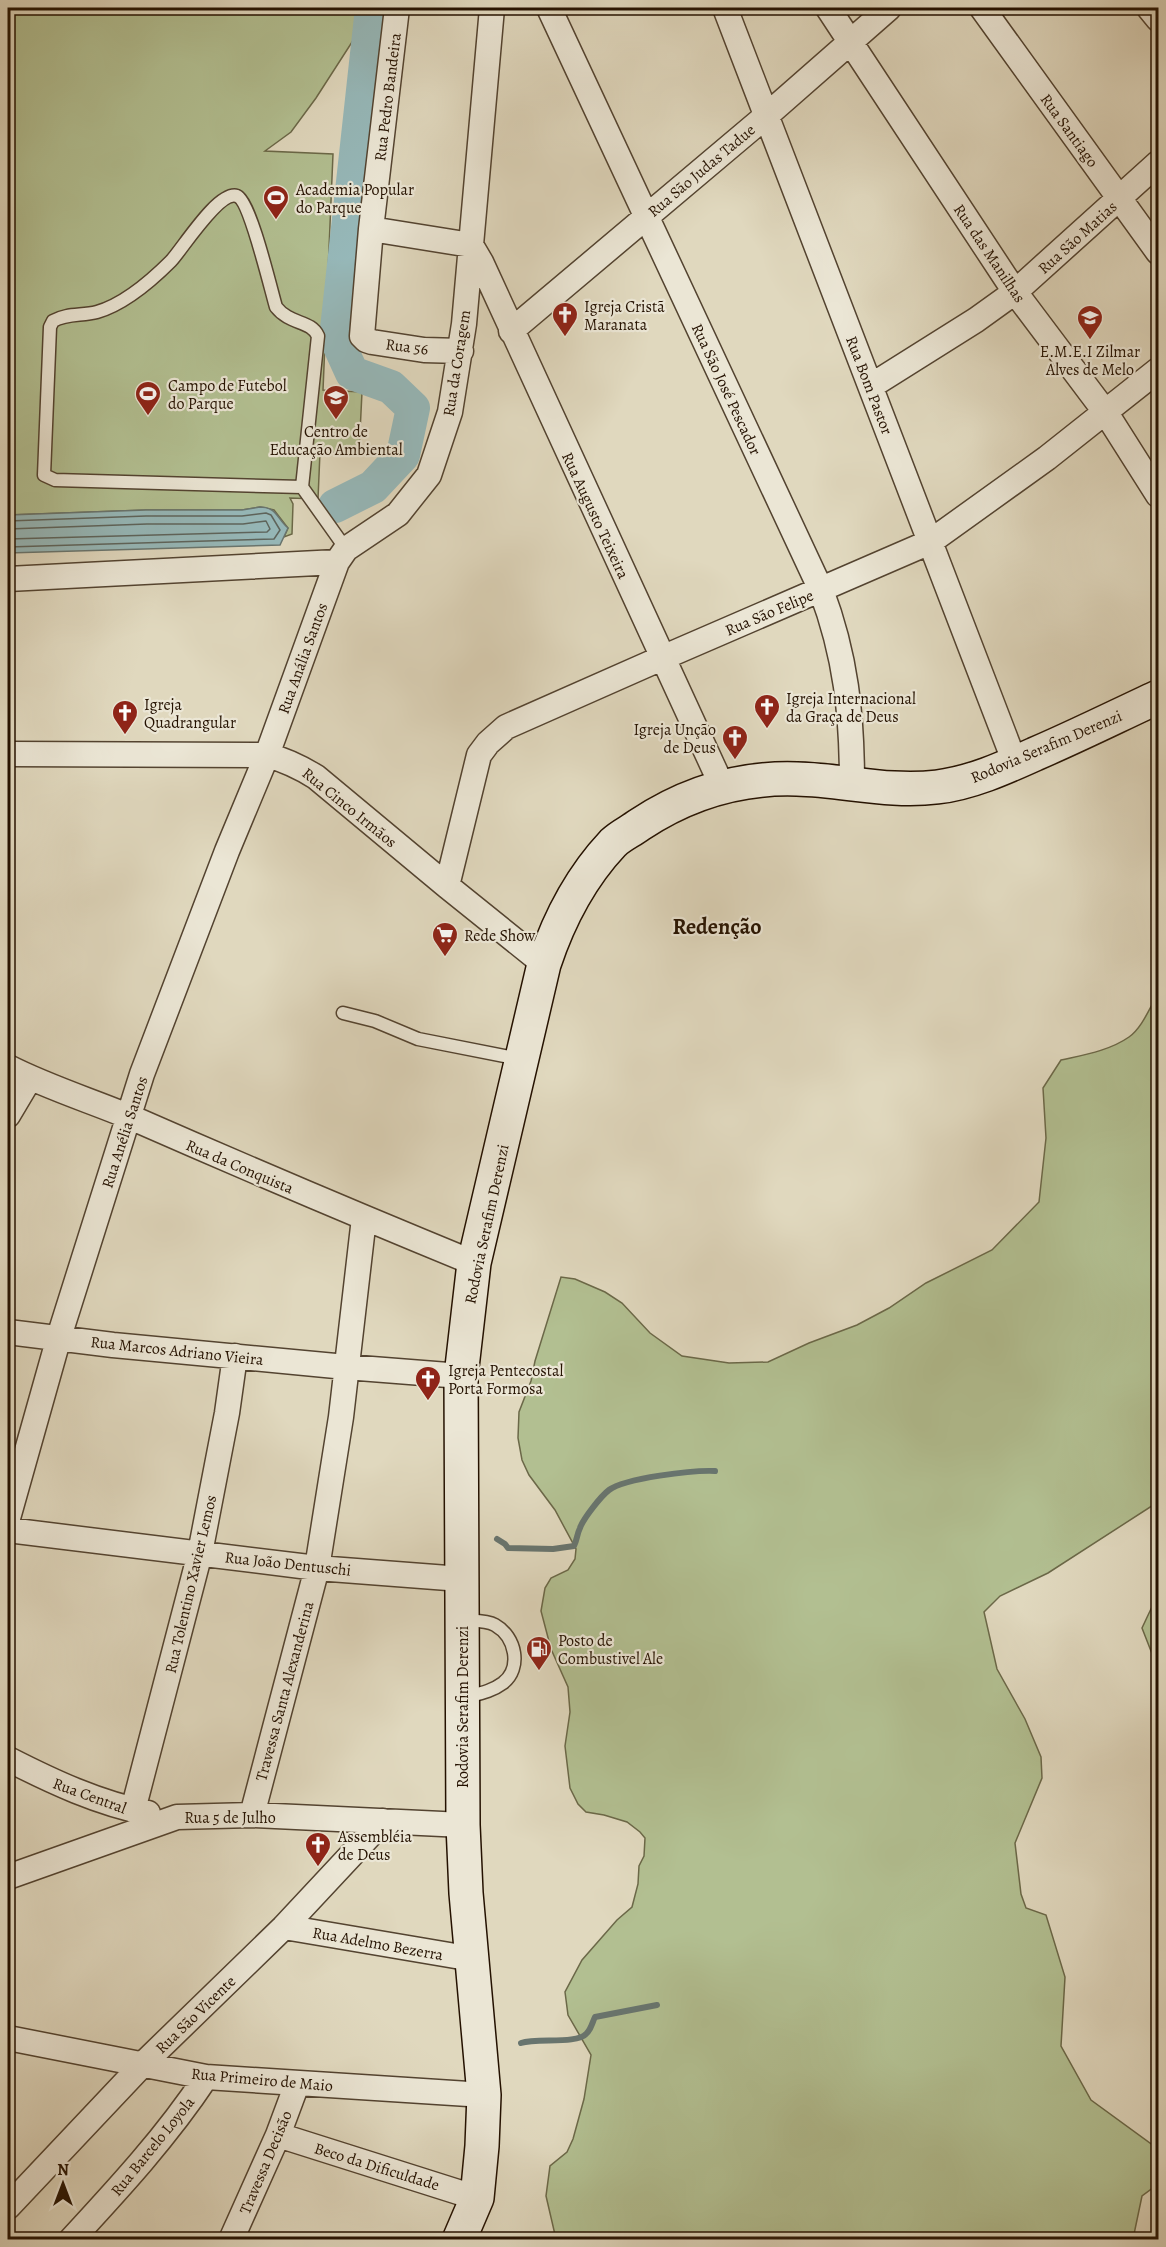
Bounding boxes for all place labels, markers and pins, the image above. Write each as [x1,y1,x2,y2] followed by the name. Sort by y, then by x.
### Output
[295,179,414,219] place label: Academia Popular do Parque
[261,183,291,221] sports icon: Academia Popular do Parque
[584,296,665,336] place label: Igreja Cristã Maranata
[550,300,580,338] church icon: Igreja Cristã Maranata
[1075,303,1105,341] school or university icon: E.M.E.I Zilmar Alves de Melo
[1040,341,1140,381] place label: E.M.E.I Zilmar Alves de Melo
[168,375,287,415] place label: Campo de Futebol do Parque
[133,379,163,417] sports icon: Campo de Futebol do Parque
[321,383,351,421] school or university icon: Centro de Educação Ambiental
[269,421,403,461] place label: Centro de Educação Ambiental
[786,688,916,728] place label: Igreja Internacional da Graça de Deus
[752,692,782,730] church icon: Igreja Internacional da Graça de Deus
[144,694,236,734] place label: Igreja Quadrangular
[110,698,140,736] church icon: Igreja Quadrangular
[633,719,716,759] place label: Igreja Unção de Deus
[720,723,750,761] church icon: Igreja Unção de Deus
[430,920,460,958] supermarket icon: Rede Show
[464,925,536,947] place label: Rede Show
[448,1360,563,1400] place label: Igreja Pentecostal Porta Formosa
[413,1364,443,1402] church icon: Igreja Pentecostal Porta Formosa
[558,1630,663,1670] place label: Posto de Combustivel Ale
[524,1634,554,1672] fuel station icon: Posto de Combustivel Ale
[337,1826,412,1866] place label: Assembléia de Deus
[303,1830,333,1868] church icon: Assembléia de Deus

